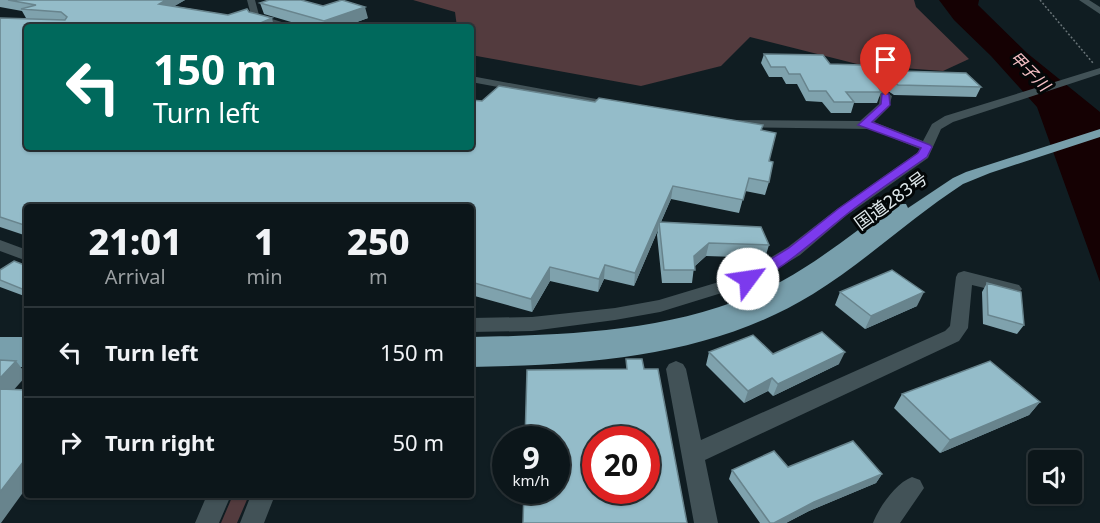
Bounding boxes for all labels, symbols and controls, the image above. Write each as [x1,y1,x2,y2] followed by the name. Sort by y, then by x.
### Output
[860,34,911,96] pin
[153,40,277,97] text: 150 m
[869,43,902,76] icon: arrive
[1005,46,1056,97] water label: 甲子川
[54,48,132,126] icon: left
[153,94,259,131] text: Turn left
[849,166,932,235] street label: 国道283号
[88,217,182,266] text: 21:01
[254,217,275,266] text: 1
[347,217,410,266] text: 250
[716,247,780,311] position arrow
[105,263,166,290] text: Arrival
[246,263,283,290] text: min
[369,263,388,290] text: m
[54,336,87,369] icon: left
[105,337,199,367] text: Turn left
[380,337,444,367] text: 150 m
[54,426,87,459] icon: right
[582,426,660,504] speed limit sign: 20
[105,427,215,457] text: Turn right
[393,427,444,457] text: 50 m
[522,437,540,478] text: 9
[1028,450,1082,504] map controls
[1028,450,1082,504] button: sound
[513,470,549,490] text: km/h

